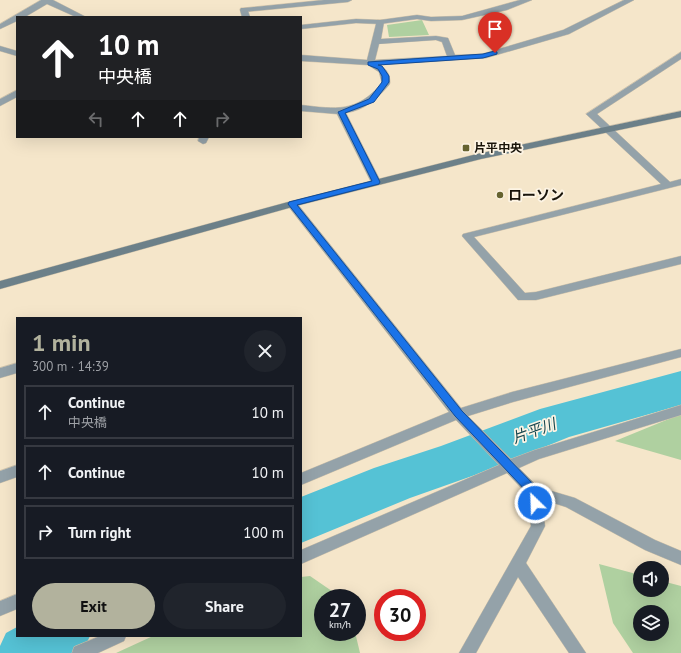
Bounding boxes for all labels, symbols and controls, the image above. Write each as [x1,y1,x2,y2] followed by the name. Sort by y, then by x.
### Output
[478,12,512,53] pin
[484,18,506,40] icon: arrive
[98,26,159,63] text: 10 m
[32,32,84,84] icon: ahead
[98,65,152,88] text: 中央橋
[85,108,107,130] icon: left
[127,108,149,130] icon: ahead
[169,108,191,130] icon: ahead
[211,108,233,130] icon: right
[474,140,522,155] place label: 片平中央
[461,143,471,153] marker: 片平中央
[508,186,564,204] place label: ローソン
[495,190,505,200] marker: ローソン
[32,327,91,358] text: 1 min
[244,330,286,372] button: close
[32,358,109,375] text: 300 m · 14:39
[68,393,125,412] text: Continue
[34,401,56,423] icon: ahead
[251,403,284,422] text: 10 m
[509,413,560,447] water label: 片平川
[68,414,107,431] text: 中央橋
[34,461,56,483] icon: ahead
[68,463,125,482] text: Continue
[251,463,284,482] text: 10 m
[514,482,556,524] position arrow
[34,521,56,543] icon: right
[68,523,131,542] text: Turn right
[243,523,284,542] text: 100 m
[633,561,669,641] map controls
[633,561,669,597] button: sound
[32,583,155,629] button: Exit
[163,583,286,629] button: Share
[374,589,426,641] speed limit sign: 30
[329,597,351,623] text: 27
[633,605,669,641] button: layers
[329,618,351,631] text: km/h

